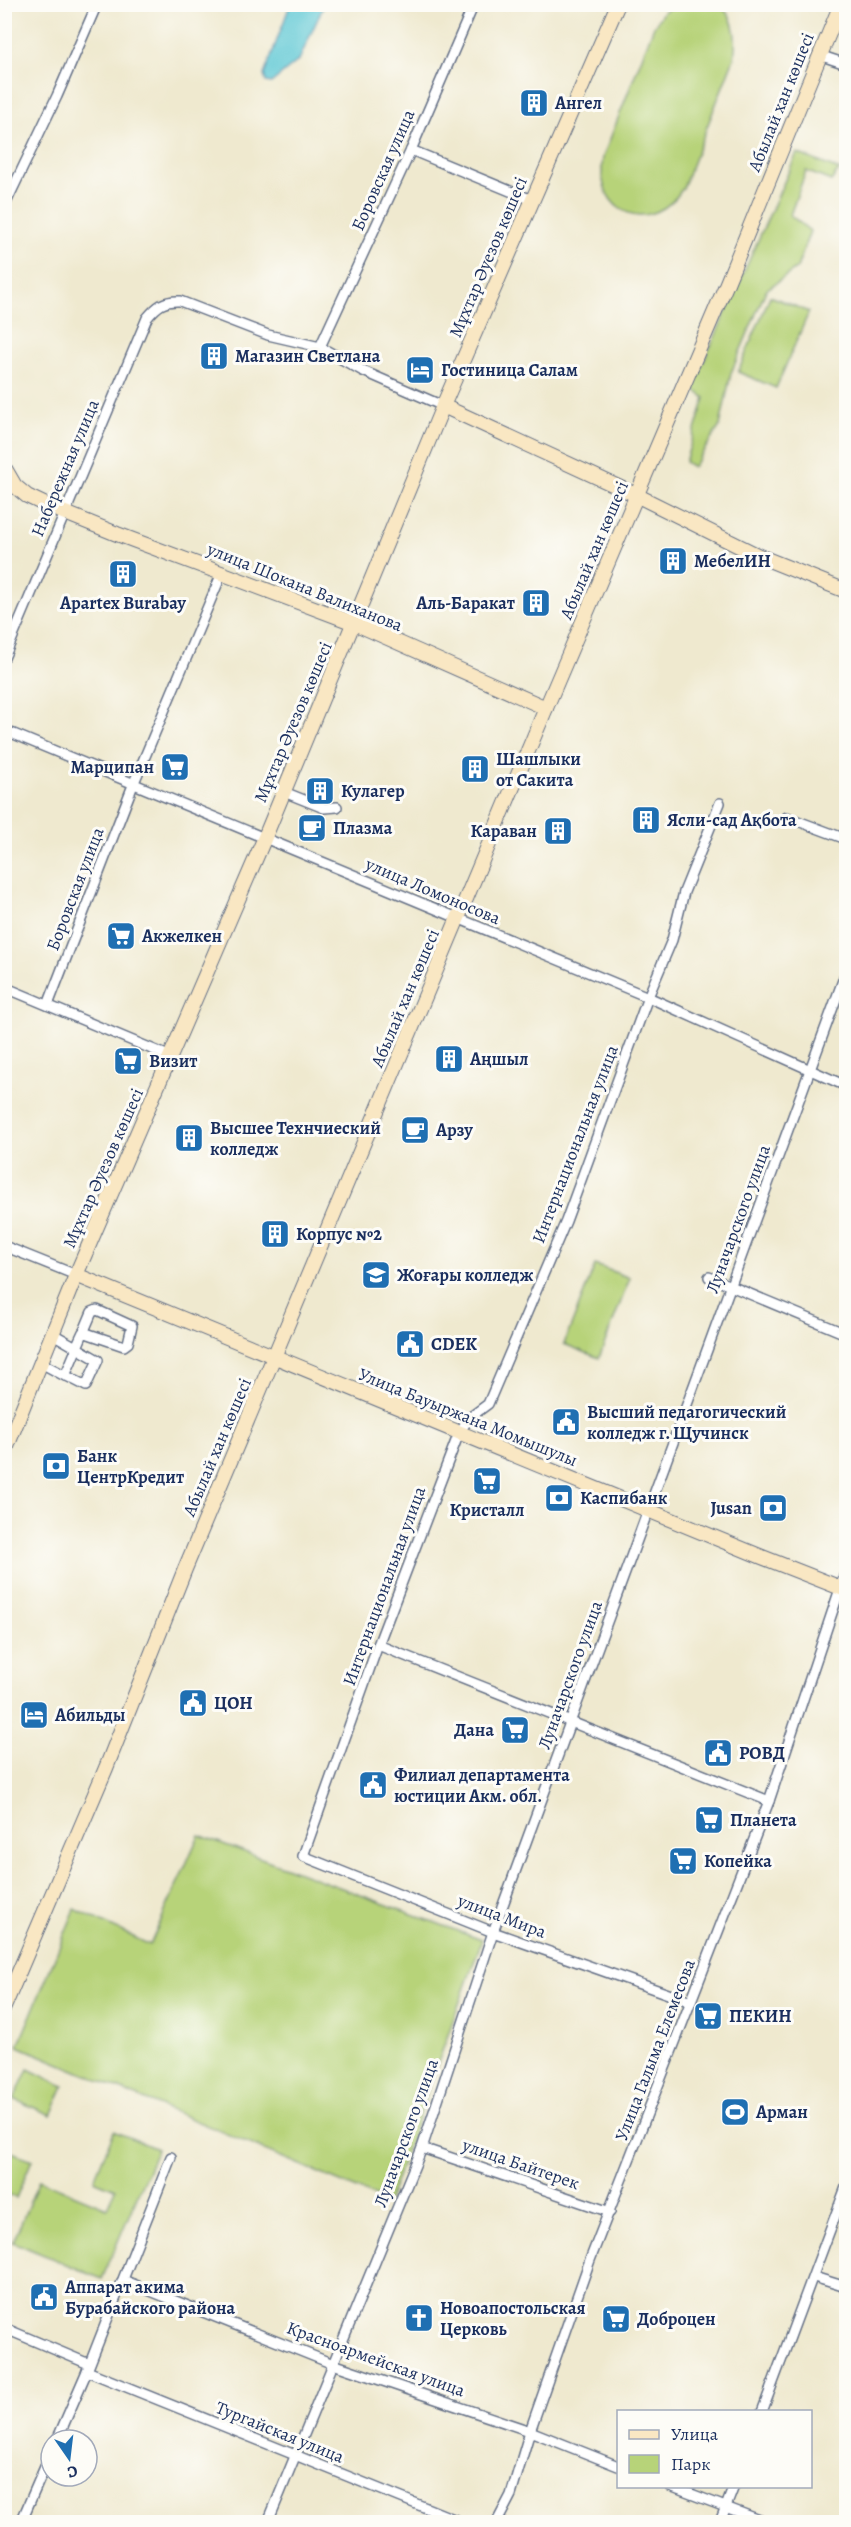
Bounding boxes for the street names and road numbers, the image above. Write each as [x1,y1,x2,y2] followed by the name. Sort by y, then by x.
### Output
[742,29,820,176] street label: Абылай хан көшесі
[346,105,421,234] street label: Боровская улица
[443,173,533,341] street label: Мұхтар Әуезов көшесі
[25,395,105,540] street label: Набережная улица
[554,477,634,624] street label: Абылай хан көшесі
[203,536,407,637] street label: улица Шокана Валиханова
[248,638,338,806] street label: Мұхтар Әуезов көшесі
[40,823,110,954] street label: Боровская улица
[361,851,505,930] street label: улица Ломоносова
[365,925,445,1072] street label: Абылай хан көшесі
[526,1041,624,1247] street label: Интернациональная улица
[57,1084,149,1252] street label: Мұхтар Әуезов көшесі
[700,1141,776,1297] street label: Луначарского улица
[355,1362,581,1472] street label: Улица Бауыржана Момышулы
[177,1374,257,1521] street label: Абылай хан көшесі
[337,1482,432,1689] street label: Интернациональная улица
[532,1597,608,1753] street label: Луначарского улица
[453,1888,550,1944] street label: улица Мира
[609,1955,701,2144] street label: Улица Галыма Елемесова
[368,2055,444,2211] street label: Луначарского улица
[458,2132,583,2195] street label: улица Байтерек
[283,2316,469,2403] street label: Красноармейская улица
[212,2395,348,2469] street label: Тургайская улица

